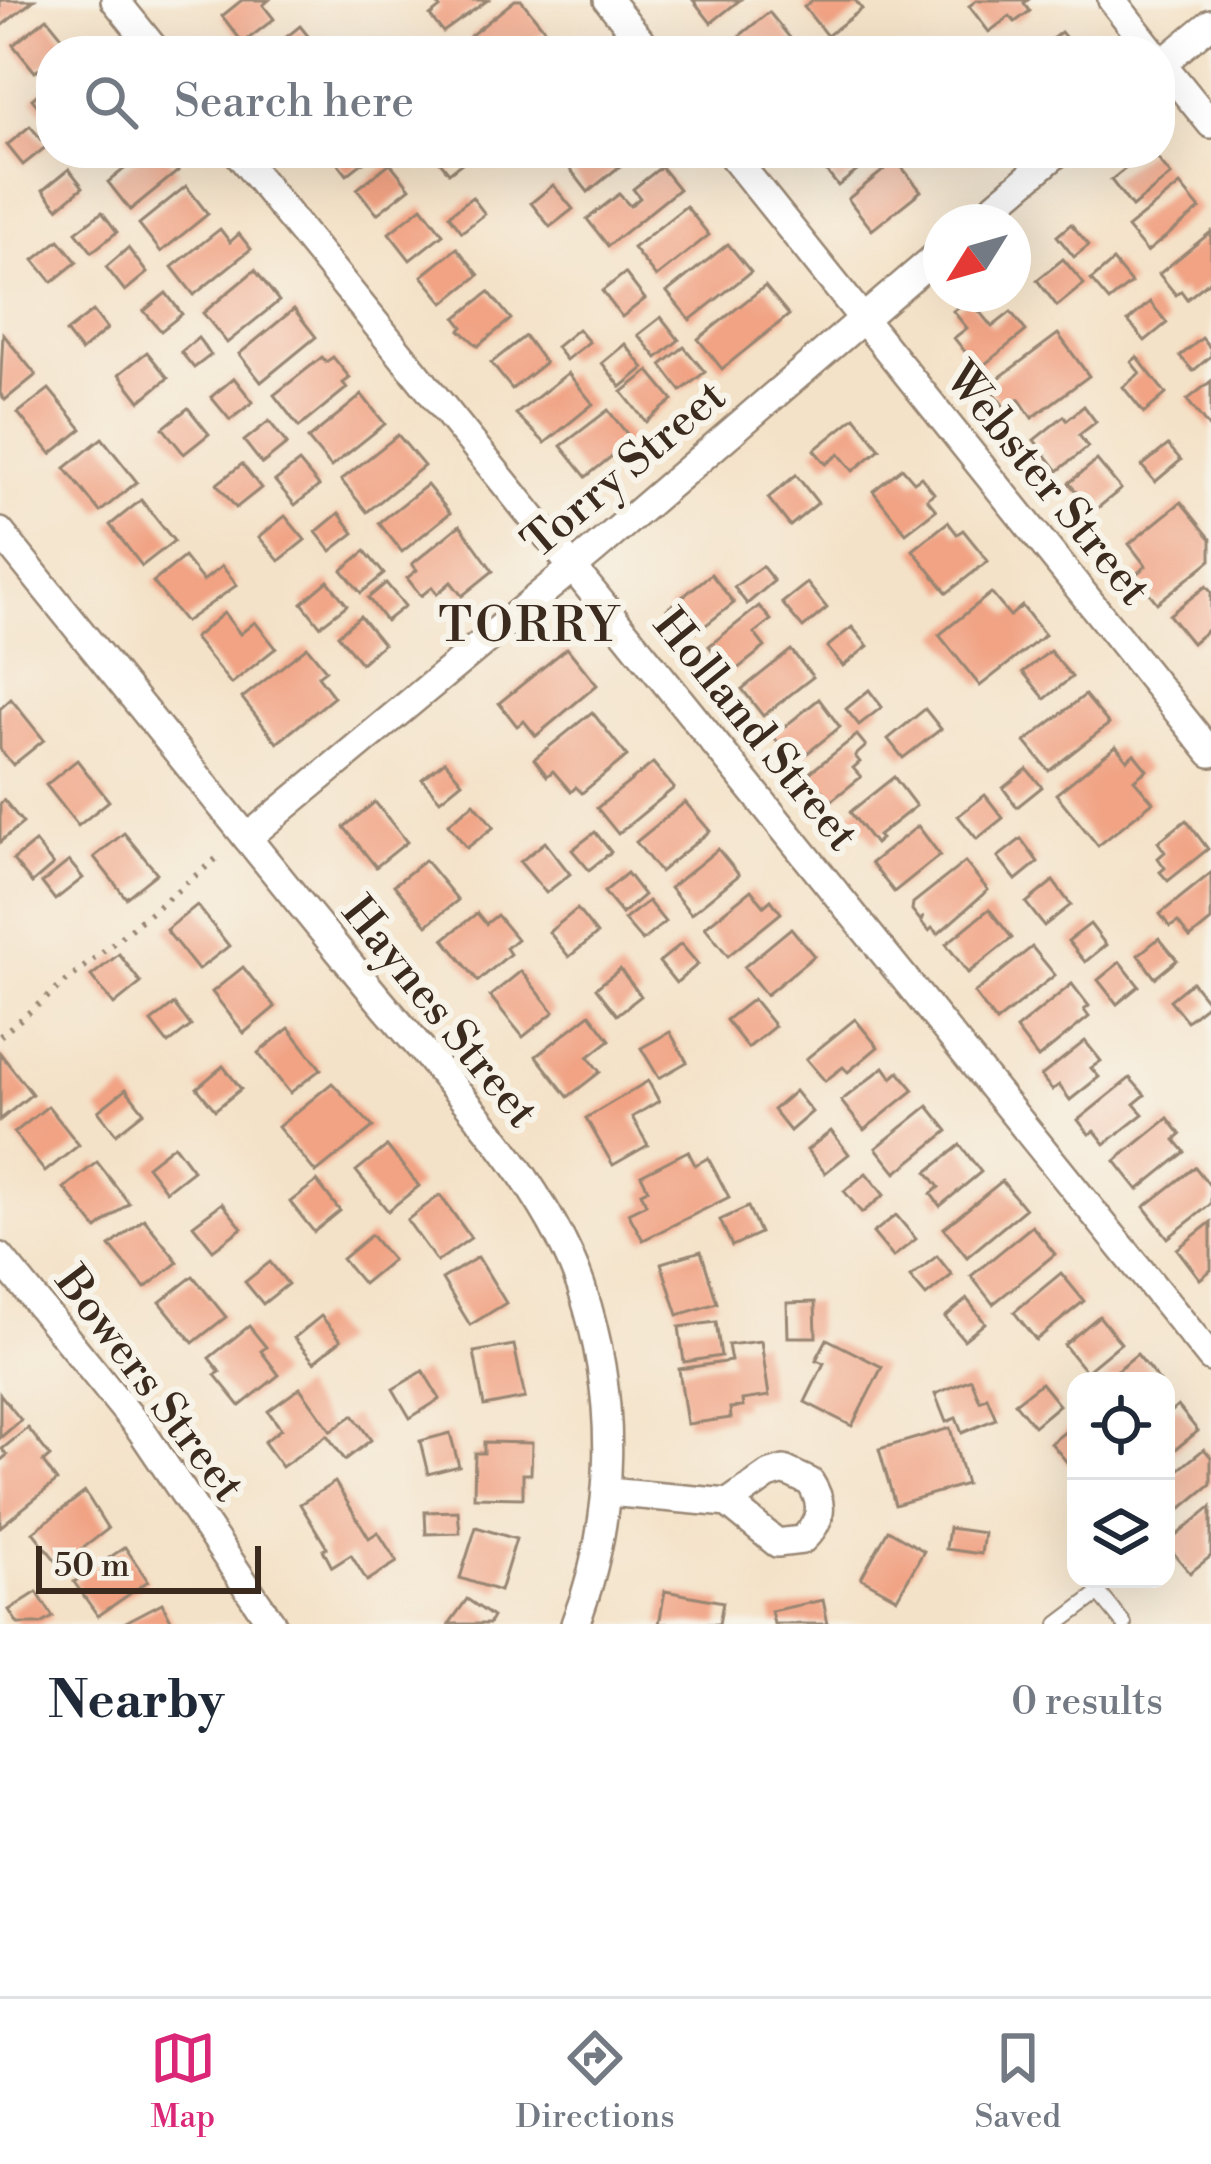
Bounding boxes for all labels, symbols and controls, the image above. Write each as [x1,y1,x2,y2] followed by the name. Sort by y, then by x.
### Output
[36,36,1175,168] search box
[78,69,144,135] icon: search
[174,74,414,131] text: Search here
[923,204,1031,312] north arrow
[931,350,1162,617] street label: Webster Street
[511,368,738,571] street label: Torry Street
[438,597,622,657] district label: TORRY
[640,598,870,863] street label: Holland Street
[328,885,550,1140] street label: Haynes Street
[41,1255,256,1514] street label: Bowers Street
[1067,1372,1175,1588] map controls
[1067,1372,1175,1480] button: locate
[1067,1480,1175,1588] button: layers
[36,1540,261,1593] scale bar
[54,1546,130,1587] text: 50 m
[48,1670,224,1734] text: Nearby
[1011,1678,1163,1727] text: 0 results
[150,2025,216,2138] tab: Map
[516,2025,675,2138] tab: Directions
[974,2025,1061,2138] tab: Saved

